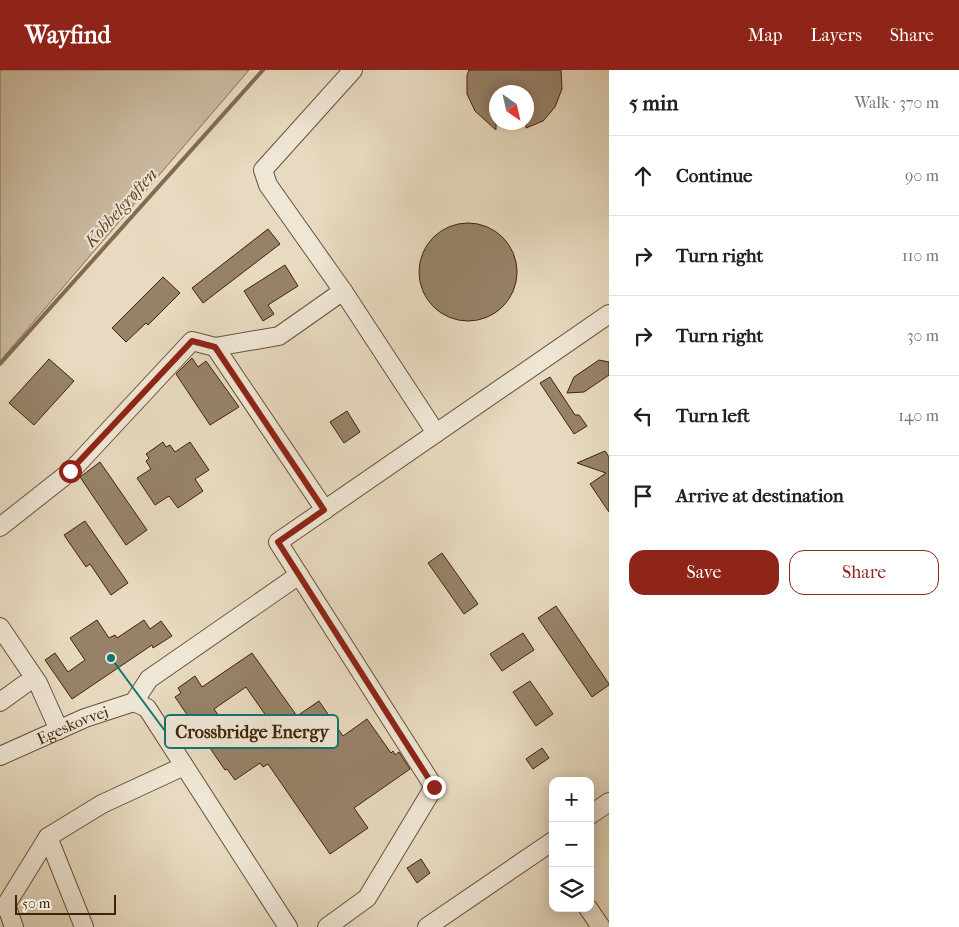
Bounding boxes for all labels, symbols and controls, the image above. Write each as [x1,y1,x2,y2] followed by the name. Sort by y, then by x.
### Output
[25,21,111,49] text: Wayfind
[748,25,782,46] text: Map
[810,25,862,46] text: Layers
[890,25,934,46] text: Share
[489,85,534,130] north arrow
[629,91,678,115] text: 5 min
[854,93,939,112] text: Walk · 370 m
[629,162,657,190] icon: ahead
[79,164,162,253] water label: Kobbelgrøften
[676,165,752,187] text: Continue
[905,166,939,185] text: 90 m
[629,242,657,270] icon: right
[676,245,763,267] text: Turn right
[902,246,939,265] text: 110 m
[629,322,657,350] icon: right
[676,325,763,347] text: Turn right
[907,326,939,345] text: 30 m
[629,402,657,430] icon: left
[676,405,750,427] text: Turn left
[898,406,939,425] text: 140 m
[59,460,82,483] route start
[629,482,657,510] icon: arrive
[676,485,844,507] text: Arrive at destination
[629,550,779,595] button: Save
[789,550,939,595] button: Share
[34,702,111,748] street label: Egeskovvej
[165,715,338,748] callout: Crossbridge Energy
[175,722,330,743] text: Crossbridge Energy
[423,776,446,799] route end
[549,777,594,912] map controls
[549,777,594,822] button: +
[549,822,594,867] button: −
[549,867,594,912] button: layers
[15,892,116,915] scale bar
[22,895,50,912] text: 50 m

